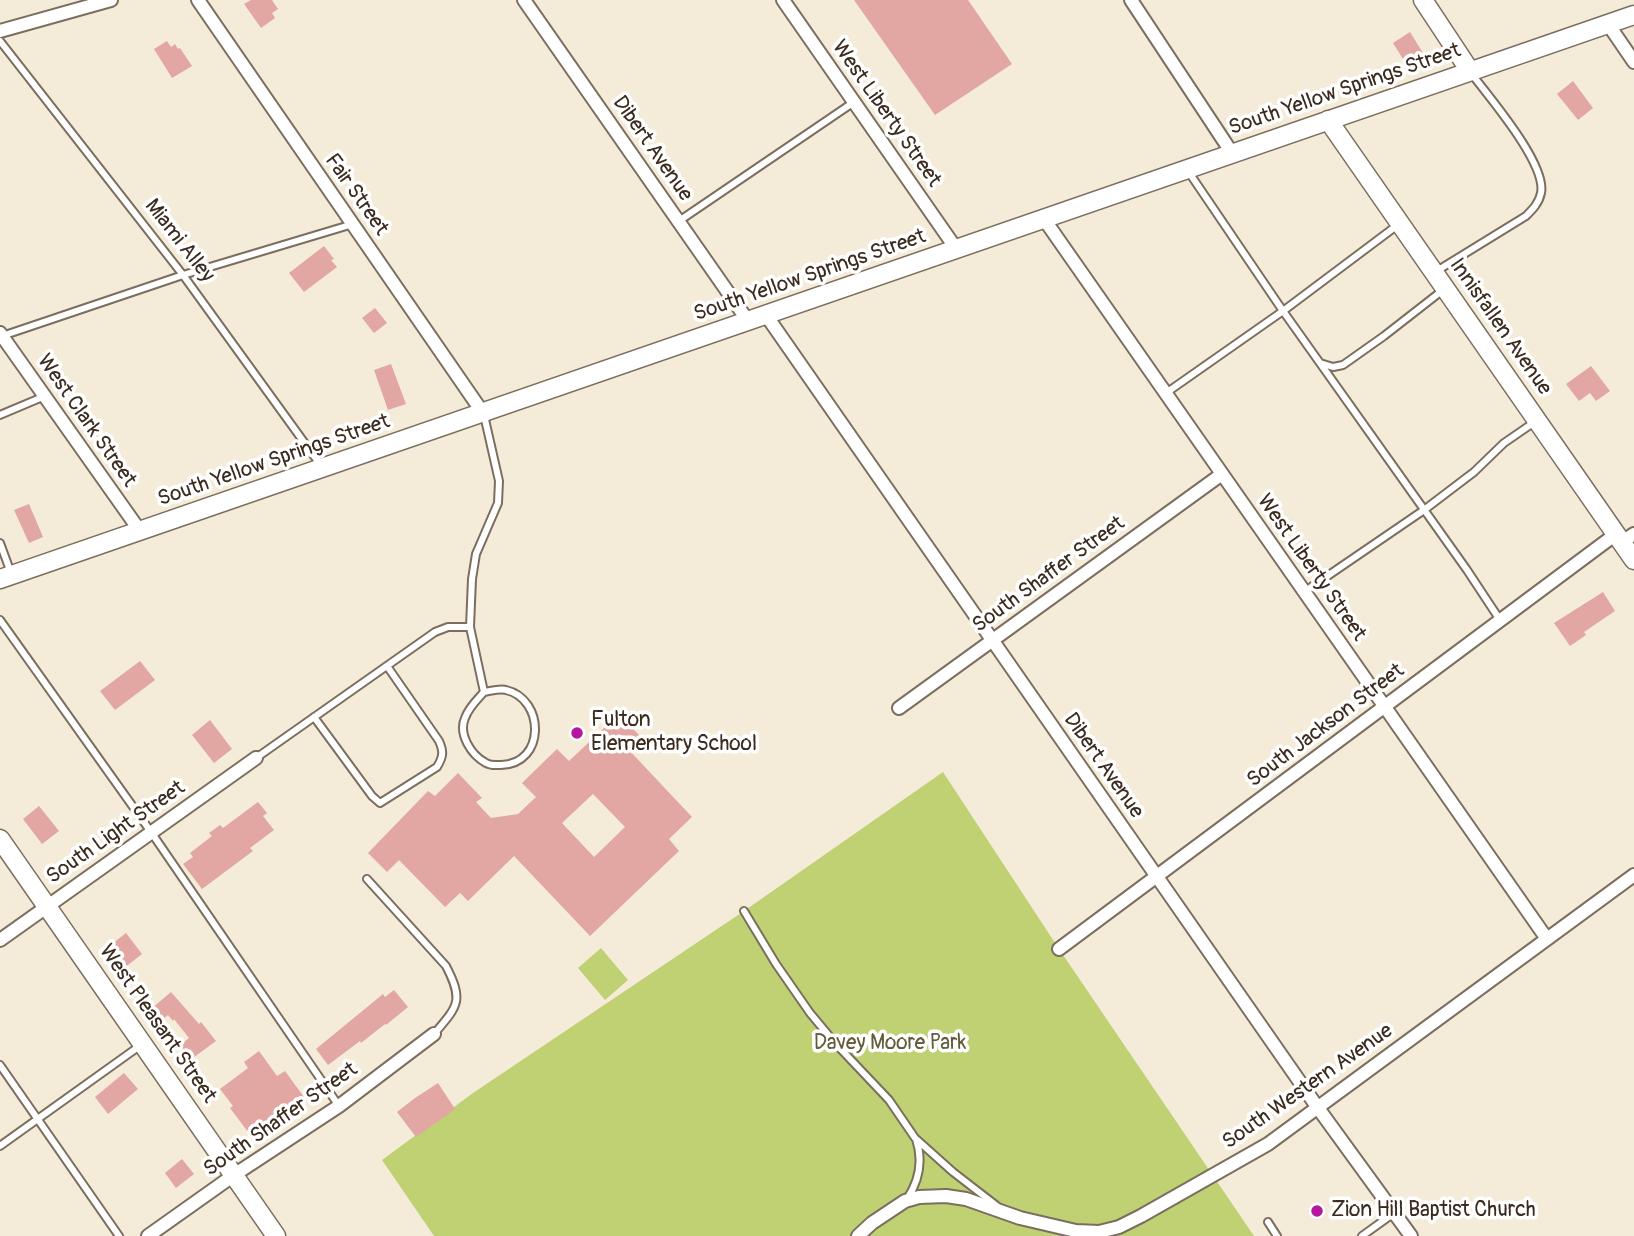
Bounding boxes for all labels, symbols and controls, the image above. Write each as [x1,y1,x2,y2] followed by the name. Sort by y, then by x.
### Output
[826,36,946,192] street label: West Liberty Street
[1226,38,1464,142] street label: South Yellow Springs Street
[607,92,697,206] street label: Dibert Avenue
[319,149,393,241] street label: Fair Street
[139,194,219,288] street label: Miami Alley
[691,224,929,328] street label: South Yellow Springs Street
[1443,254,1557,400] street label: Innisfallen Avenue
[31,350,141,492] street label: West Clark Street
[155,409,393,513] street label: South Yellow Springs Street
[1251,490,1371,646] street label: West Liberty Street
[968,511,1130,639] street label: South Shaffer Street
[1243,659,1409,793] street label: South Jackson Street
[591,708,757,758] place label: Fulton Elementary School
[1058,709,1148,823] street label: Dibert Avenue
[569,725,585,741] marker: Fulton Elementary School
[42,776,190,890] street label: South Light Street
[93,940,221,1108] street label: West Pleasant Street
[1218,1019,1398,1155] street label: South Western Avenue
[814,1031,966,1057] park label: Davey Moore Park
[199,1058,363,1182] street label: South Shaffer Street
[1331,1198,1536,1224] place label: Zion Hill Baptist Church
[1309,1203,1325,1219] marker: Zion Hill Baptist Church

